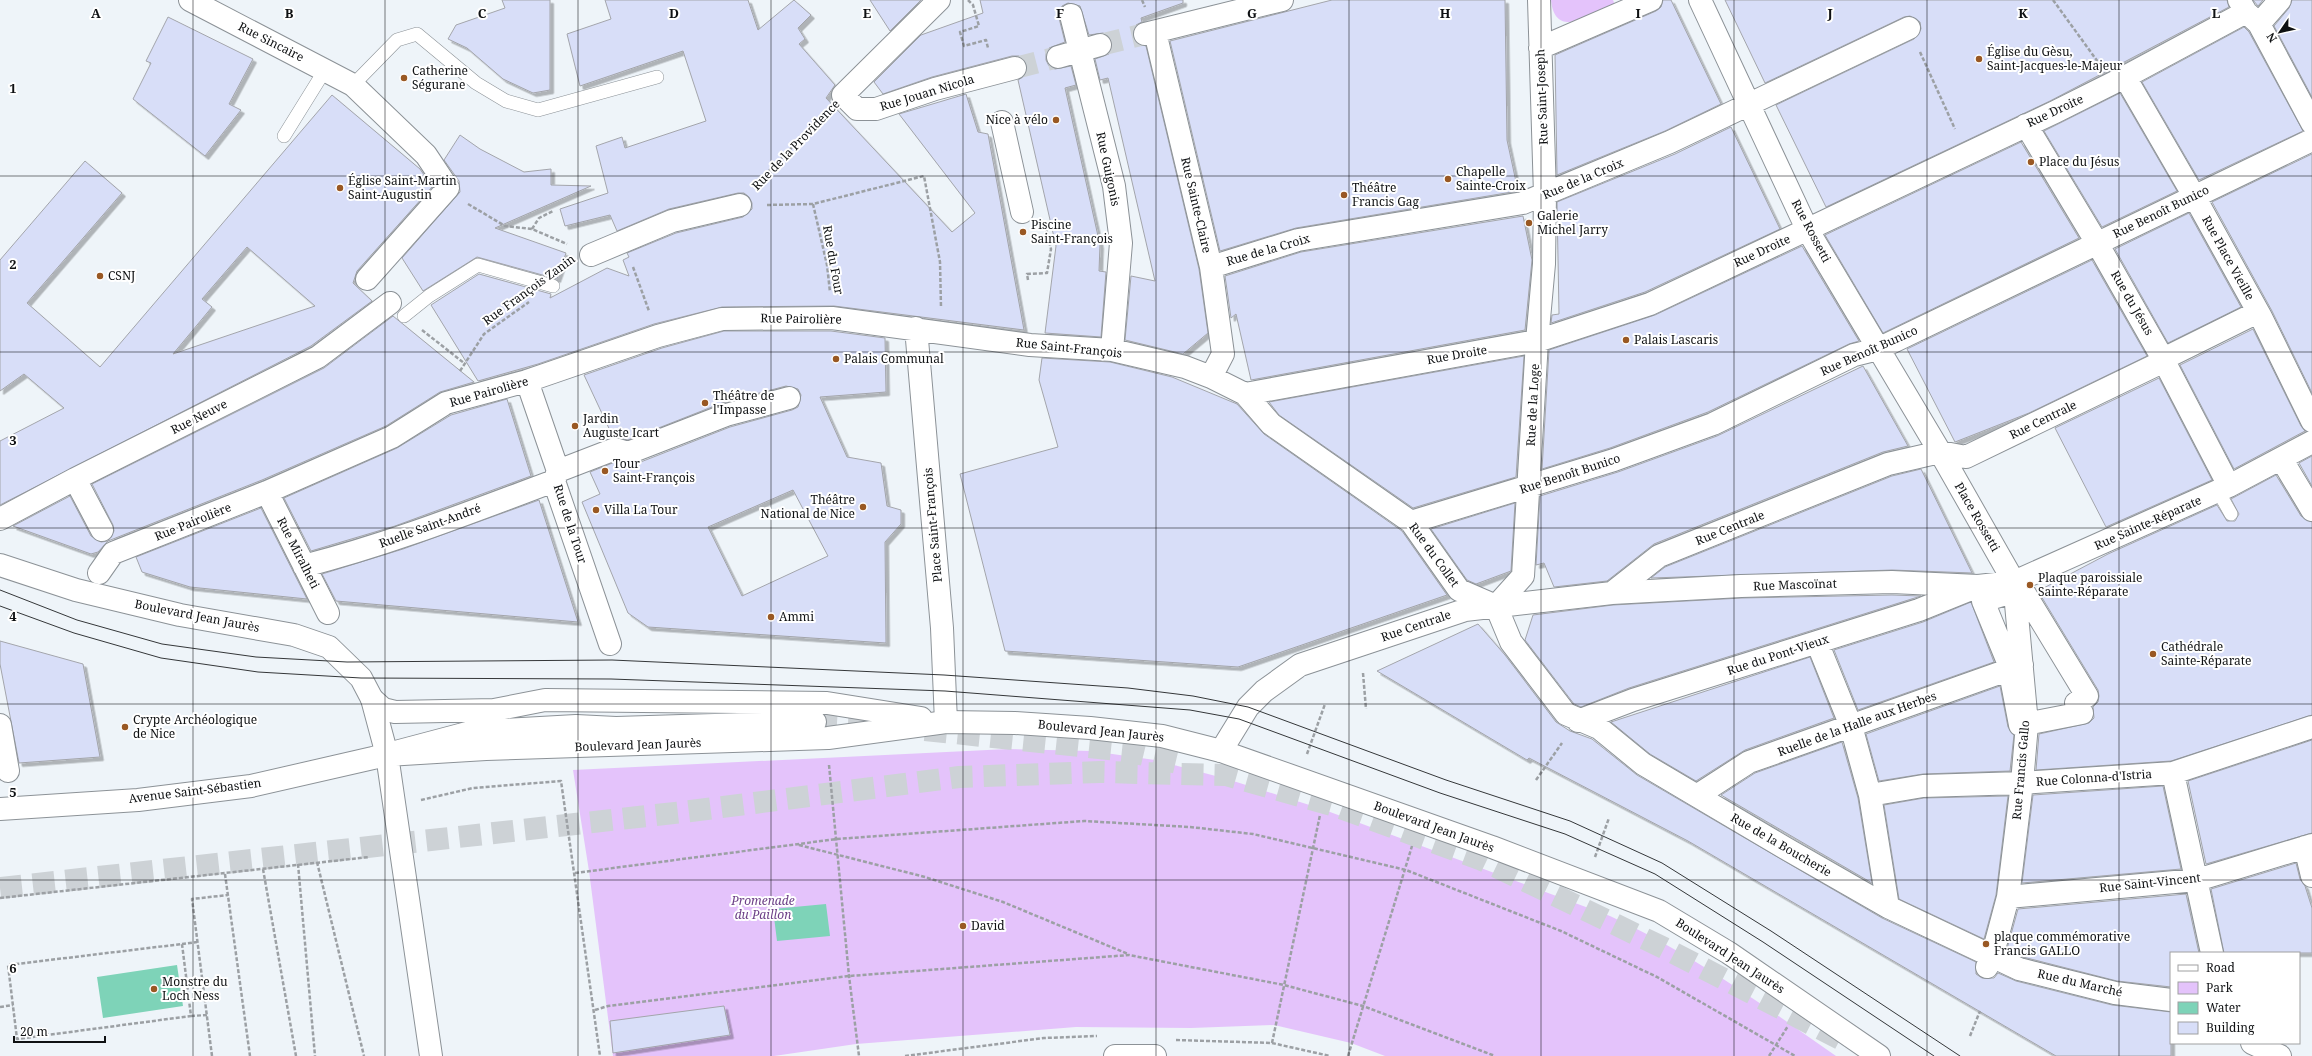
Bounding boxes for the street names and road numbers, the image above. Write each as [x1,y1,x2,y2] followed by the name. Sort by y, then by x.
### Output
[235,18,307,65] street label: Rue Sincaire
[1531,48,1552,145] street label: Rue Saint-Joseph
[878,70,976,115] street label: Rue Jouan Nicola
[2024,90,2086,131] street label: Rue Droite
[748,96,843,194] street label: Rue de la Providence
[1092,130,1125,208] street label: Rue Guigonis
[1540,154,1626,203] street label: Rue de la Croix
[1177,155,1216,255] street label: Rue Sainte-Claire
[2110,181,2212,242] street label: Rue Benoît Bunico
[1788,196,1835,266] street label: Rue Rossetti
[2198,212,2259,303] street label: Rue Place Vieille
[819,224,848,296] street label: Rue du Four
[1224,229,1312,270] street label: Rue de la Croix
[1731,230,1793,271] street label: Rue Droite
[479,250,579,329] street label: Rue François Zanin
[2107,267,2158,338] street label: Rue du Jésus
[760,309,842,328] street label: Rue Pairolière
[1817,321,1920,380] street label: Rue Benoît Bunico
[1015,333,1123,362] street label: Rue Saint-François
[1425,341,1488,368] street label: Rue Droite
[1522,363,1543,447] street label: Rue de la Loge
[447,372,530,411] street label: Rue Pairolière
[167,395,230,438] street label: Rue Neuve
[2006,396,2079,443] street label: Rue Centrale
[1517,449,1622,498] street label: Rue Benoît Bunico
[919,467,946,583] street label: Place Saint-François
[1951,479,2004,555] street label: Place Rossetti
[550,482,591,566] street label: Rue de la Tour
[2092,491,2204,554] street label: Rue Sainte-Réparate
[152,498,234,545] street label: Rue Pairolière
[376,499,483,552] street label: Ruelle Saint-André
[1693,506,1767,549] street label: Rue Centrale
[273,514,324,592] street label: Rue Miralheti
[1405,519,1463,590] street label: Rue du Collet
[1753,575,1837,594] street label: Rue Mascoïnat
[133,595,261,636] street label: Boulevard Jean Jaurès
[1379,606,1453,645] street label: Rue Centrale
[1725,630,1831,679] street label: Rue du Pont-Vieux
[1775,687,1939,760] street label: Ruelle de la Halle aux Herbes
[1037,715,1165,746] street label: Boulevard Jean Jaurès
[2008,719,2033,821] street label: Rue Francis Gallo
[574,734,702,755] street label: Boulevard Jean Jaurès
[2035,765,2153,790] street label: Rue Colonna-d'Istria
[128,774,262,807] street label: Avenue Saint-Sébastien
[1372,797,1497,856] street label: Boulevard Jean Jaurès
[1728,809,1835,880] street label: Rue de la Boucherie
[2098,869,2201,896] street label: Rue Saint-Vincent
[1672,914,1788,997] street label: Boulevard Jean Jaurès
[2036,964,2124,1001] street label: Rue du Marché

